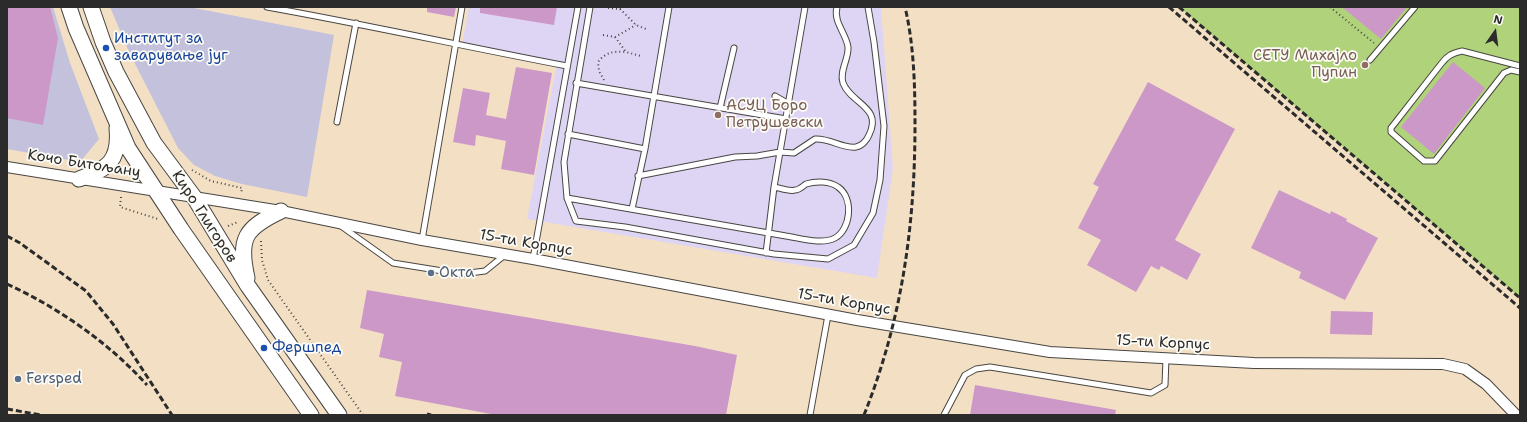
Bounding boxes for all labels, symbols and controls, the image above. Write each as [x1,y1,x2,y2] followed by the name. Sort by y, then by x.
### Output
[1475,12,1515,52] north arrow
[1492,12,1504,28] text: N
[114,30,228,65] place label: Институт за заварување југ
[101,43,111,53] marker: Институт за заварување југ
[1253,47,1357,82] place label: СЕТУ Михајло Пупин
[1360,60,1370,70] marker: СЕТУ Михајло Пупин
[726,97,823,132] place label: АСУЦ Боро Петрушевски
[713,110,723,120] marker: АСУЦ Боро Петрушевски
[26,146,142,182] street label: Кочо Битољану
[168,168,240,266] street label: Киро Глигоров
[478,226,574,260] street label: 15-ти Корпус
[439,264,474,282] place label: Окта
[426,268,436,278] marker: Окта
[796,285,892,319] street label: 15-ти Корпус
[1116,332,1210,354] street label: 15-ти Корпус
[272,339,341,357] place label: Фершпед
[259,343,269,353] marker: Фершпед
[26,370,82,388] place label: Fersped
[13,374,23,384] marker: Fersped

